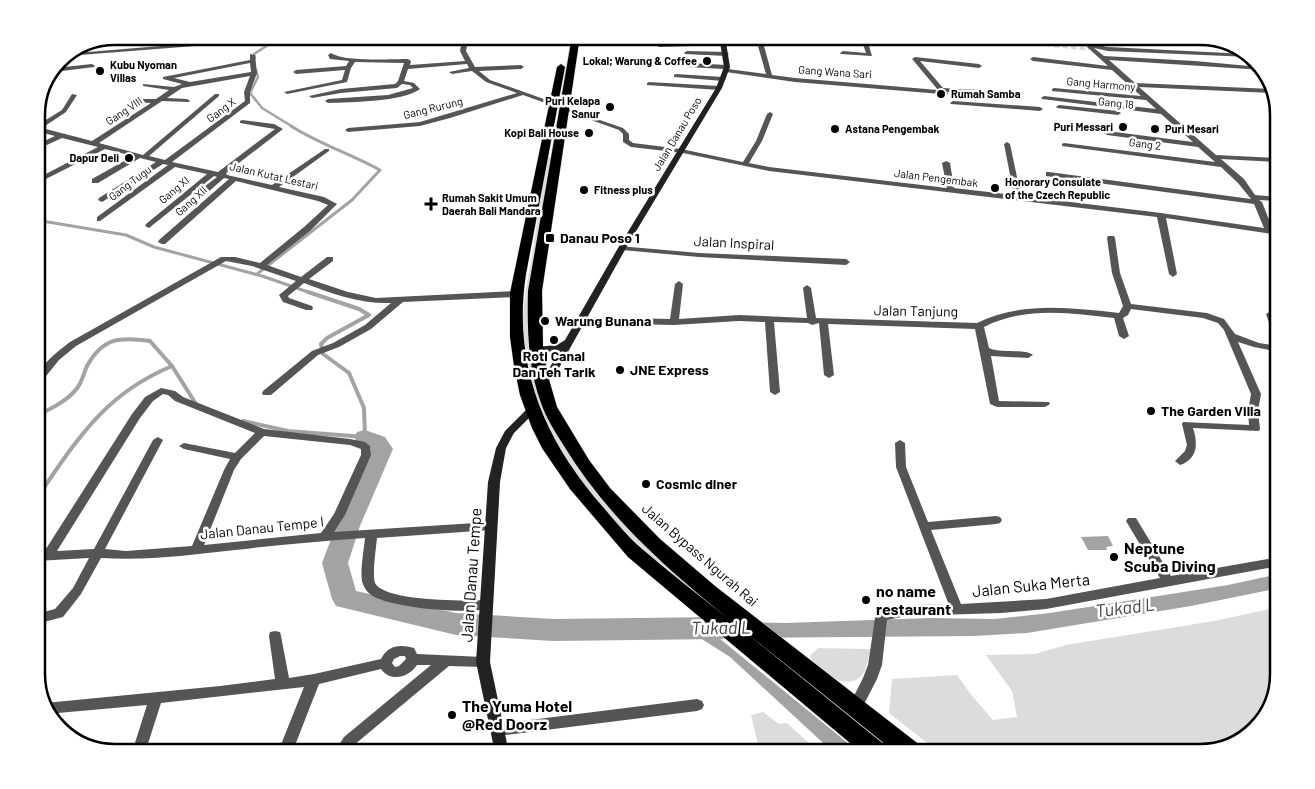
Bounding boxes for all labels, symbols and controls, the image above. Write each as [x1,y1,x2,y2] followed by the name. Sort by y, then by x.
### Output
[583,54,697,67] place label: Lokal; Warung & Coffee
[701,55,713,67] marker: Lokal; Warung & Coffee
[110,58,177,84] place label: Kubu Nyoman Villas
[798,62,872,81] street label: Gang Wana Sari
[94,65,106,77] marker: Kubu Nyoman Villas
[1066,74,1136,93] street label: Gang Harmony
[951,87,1021,100] place label: Rumah Samba
[935,88,947,100] marker: Rumah Samba
[103,94,144,128] street label: Gang VIII
[204,94,238,125] street label: Gang X
[402,94,464,121] street label: Gang Rurung
[545,94,601,120] place label: Puri Kelapa Sanur
[649,94,704,173] street label: Jalan Danau Poso
[1098,94,1135,111] street label: Gang 18
[604,101,616,113] marker: Puri Kelapa Sanur
[1054,120,1113,133] place label: Puri Messari
[1117,121,1129,133] marker: Puri Messari
[845,122,940,135] place label: Astana Pengembak
[1165,122,1219,135] place label: Puri Mesari
[829,123,841,135] marker: Astana Pengembak
[1149,123,1161,135] marker: Puri Mesari
[504,126,579,139] place label: Kopi Bali House
[583,127,595,139] marker: Kopi Bali House
[1128,135,1162,152] street label: Gang 2
[69,151,119,164] place label: Dapur Deli
[123,152,135,164] marker: Dapur Deli
[229,159,320,192] street label: Jalan Kutat Lestari
[106,162,154,203] street label: Gang Tugu
[893,166,979,189] street label: Jalan Pengembak
[156,173,192,206] street label: Gang XI
[1005,175,1110,201] place label: Honorary Consulate of the Czech Republic
[989,182,1001,194] marker: Honorary Consulate of the Czech Republic
[172,183,209,218] street label: Gang XII
[594,183,653,196] place label: Fitness plus
[578,184,590,196] marker: Fitness plus
[442,191,541,217] place label: Rumah Sakit Umum Daerah Bali Mandara
[424,197,438,211] marker: Rumah Sakit Umum Daerah Bali Mandara
[560,229,640,246] place label: Danau Poso 1
[544,232,556,244] marker: Danau Poso 1
[693,232,775,253] street label: Jalan Inspiral
[874,301,958,320] street label: Jalan Tanjung
[555,312,651,329] place label: Warung Bunana
[539,315,551,327] marker: Warung Bunana
[548,334,560,346] marker: Roti Canai Dan Teh Tarik
[512,347,596,380] place label: Roti Canai Dan Teh Tarik
[630,361,709,378] place label: JNE Express
[614,364,626,376] marker: JNE Express
[1161,402,1261,419] place label: The Garden Villa
[1145,405,1157,417] marker: The Garden Villa
[656,475,738,492] place label: Cosmic diner
[640,478,652,490] marker: Cosmic diner
[639,500,762,610] street label: Jalan Bypass Ngurah Rai
[456,507,485,643] street label: Jalan Danau Tempe
[199,513,325,542] street label: Jalan Danau Tempe I
[1124,538,1216,575] place label: Neptune Scuba Diving
[1108,551,1120,563] marker: Neptune Scuba Diving
[971,569,1091,600] street label: Jalan Suka Merta
[876,581,951,618] place label: no name restaurant
[1094,592,1156,622] water label: Tukad L
[860,594,872,606] marker: no name restaurant
[691,615,751,639] water label: Tukad L
[462,696,572,733] place label: The Yuma Hotel @Red Doorz
[446,709,458,721] marker: The Yuma Hotel @Red Doorz

